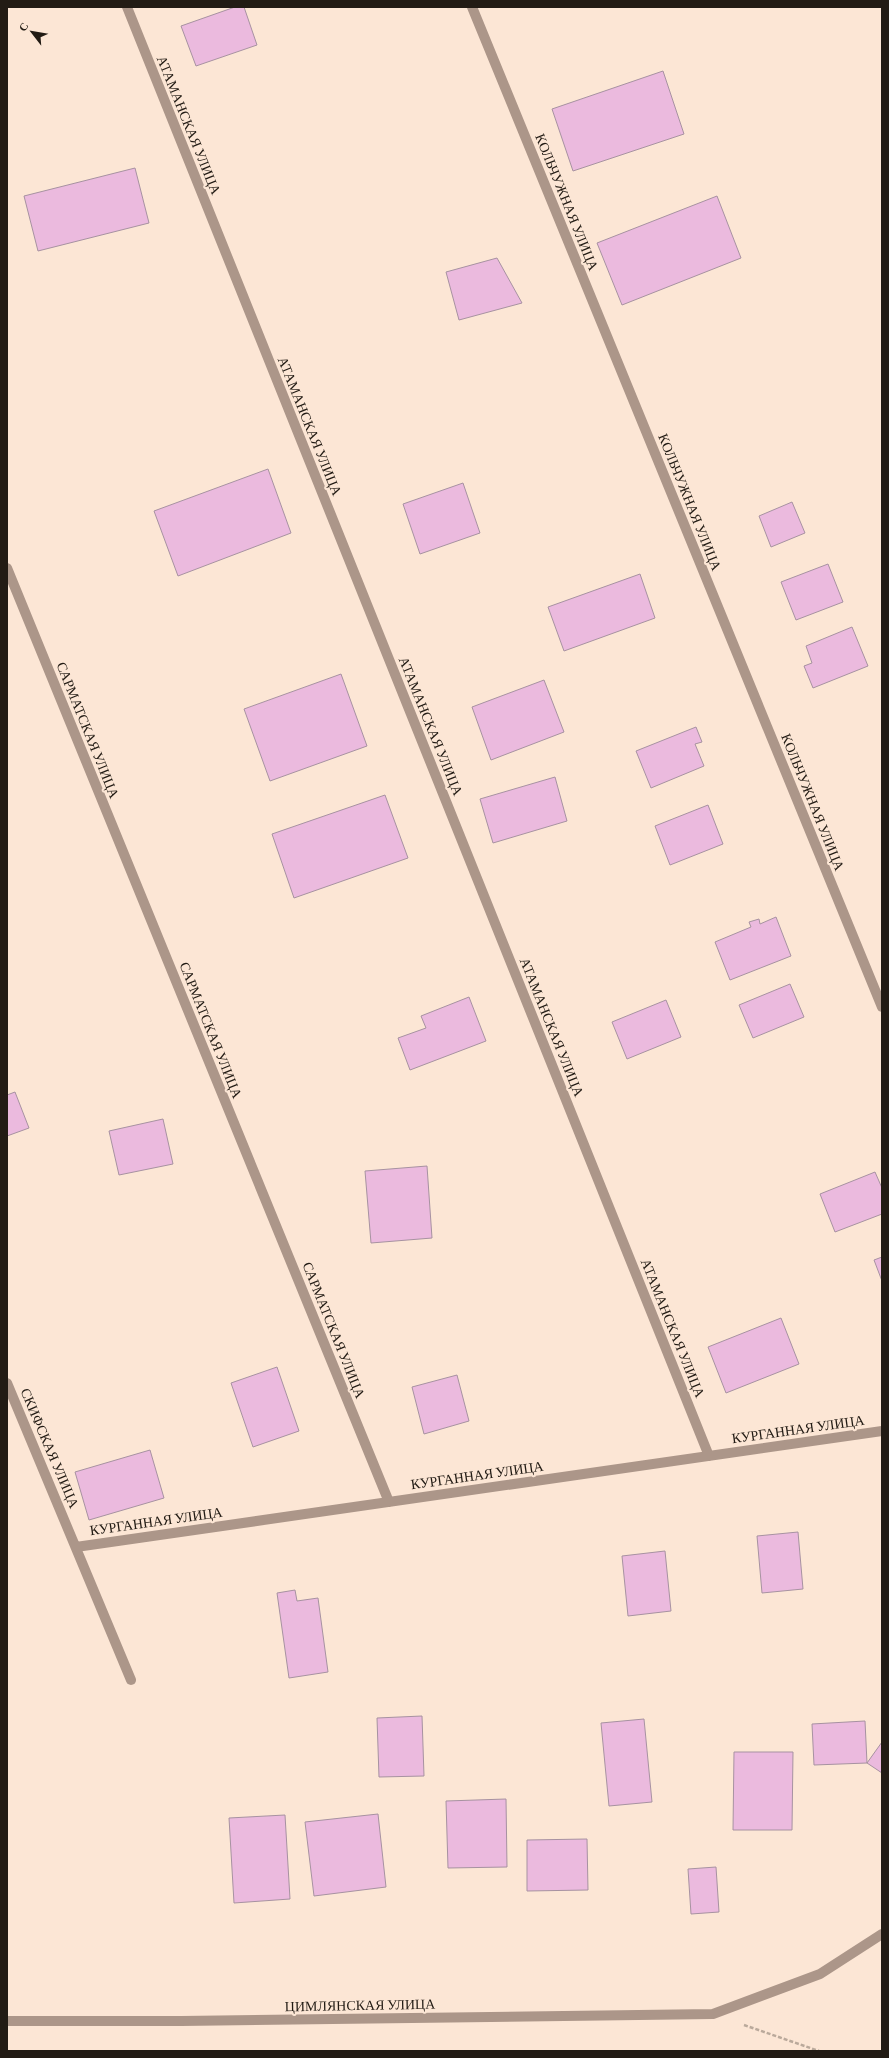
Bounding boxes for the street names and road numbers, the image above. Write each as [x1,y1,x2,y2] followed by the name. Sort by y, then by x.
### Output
[154,53,225,198] street label: АТАМАНСКАЯ УЛИЦА
[532,131,602,274] street label: КОЛЬЧУЖНАЯ УЛИЦА
[275,354,346,499] street label: АТАМАНСКАЯ УЛИЦА
[655,431,725,574] street label: КОЛЬЧУЖНАЯ УЛИЦА
[396,654,467,799] street label: АТАМАНСКАЯ УЛИЦА
[53,660,123,801] street label: САРМАТСКАЯ УЛИЦА
[778,731,848,874] street label: КОЛЬЧУЖНАЯ УЛИЦА
[517,955,588,1100] street label: АТАМАНСКАЯ УЛИЦА
[176,960,246,1101] street label: САРМАТСКАЯ УЛИЦА
[638,1256,709,1401] street label: АТАМАНСКАЯ УЛИЦА
[299,1260,369,1401] street label: САРМАТСКАЯ УЛИЦА
[17,1386,83,1511] street label: СКИФСКАЯ УЛИЦА
[731,1412,866,1446] street label: КУРГАННАЯ УЛИЦА
[410,1458,545,1492] street label: КУРГАННАЯ УЛИЦА
[89,1504,224,1538] street label: КУРГАННАЯ УЛИЦА
[285,1996,436,2014] street label: ЦИМЛЯНСКАЯ УЛИЦА

